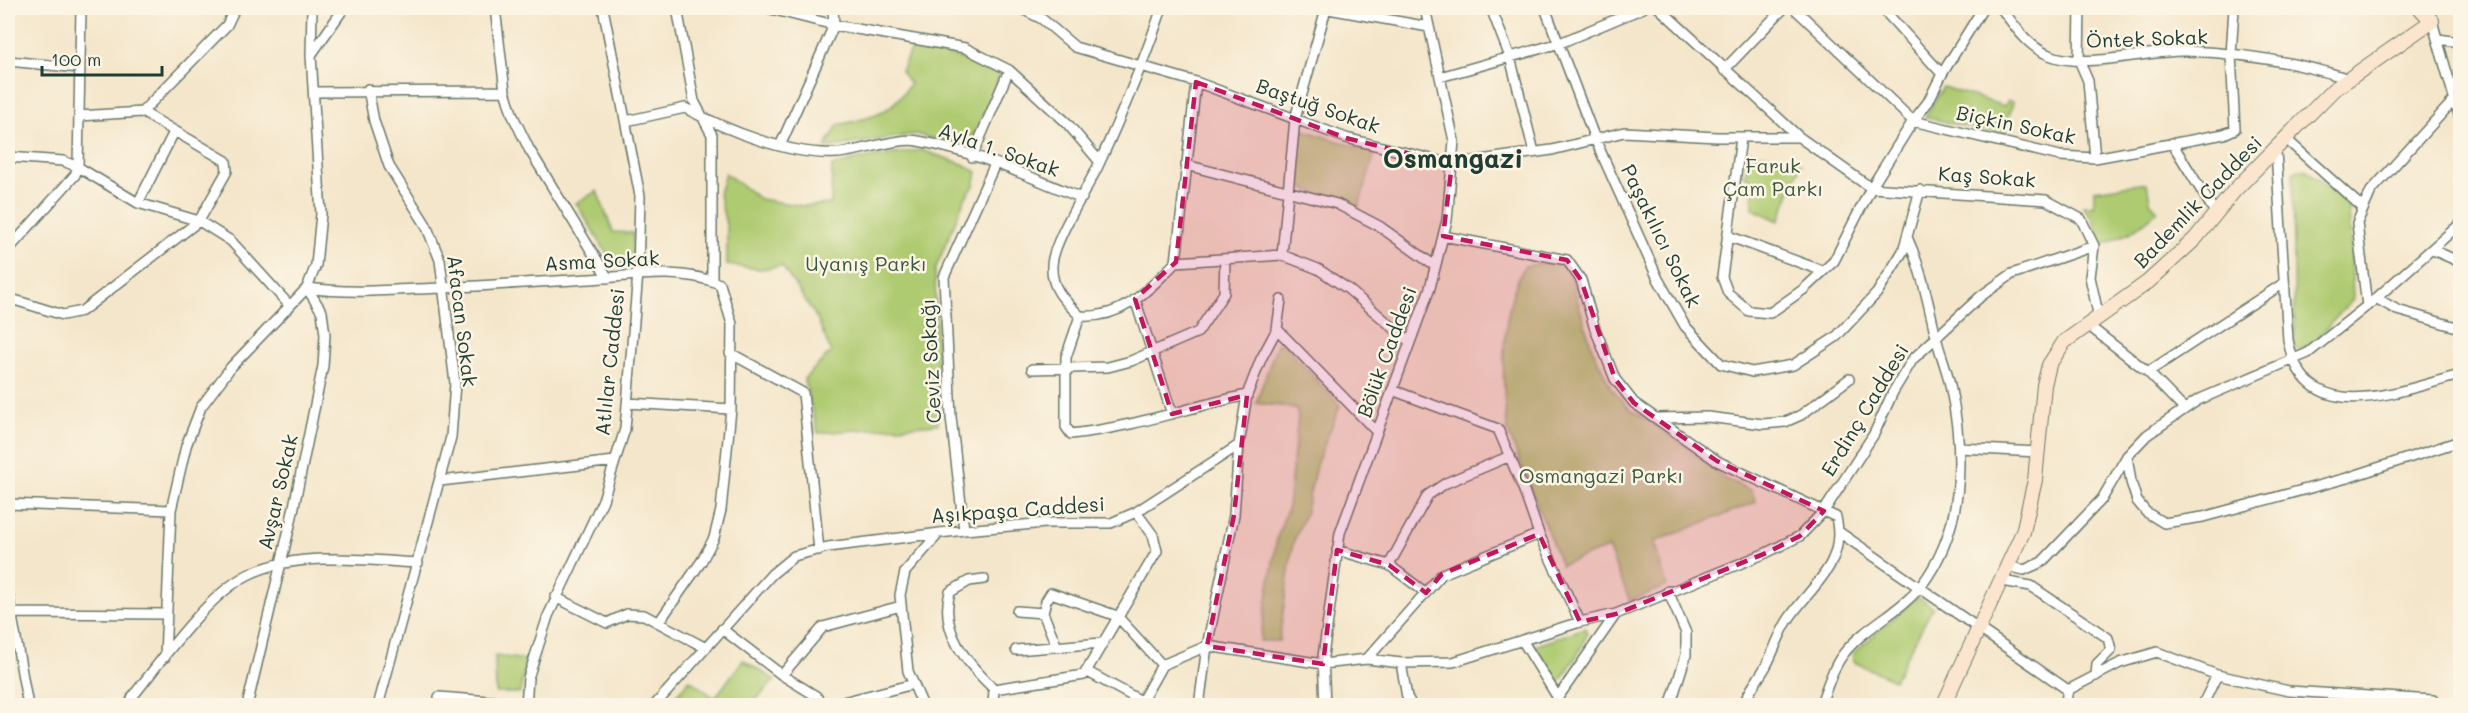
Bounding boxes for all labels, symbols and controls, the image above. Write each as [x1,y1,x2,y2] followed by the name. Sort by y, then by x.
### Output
[2086,23,2208,53] street label: Öntek Sokak
[42,39,162,77] scale bar
[51,47,101,71] text: 100 m
[1253,72,1384,138] street label: Baştuğ Sokak
[1954,99,2078,149] street label: Biçkin Sokak
[935,116,1063,182] street label: Ayla 1. Sokak
[2127,130,2267,273] street label: Bademlik Caddesi
[1383,141,1523,175] district label: Osmangazi
[1723,152,1823,201] park label: Faruk Çam Parkı
[1616,160,1708,312] street label: Paşakılıcı Sokak
[1938,160,2037,192] street label: Kaş Sokak
[544,244,660,276] street label: Asma Sokak
[805,250,927,276] park label: Uyanış Parkı
[442,253,484,388] street label: Afacan Sokak
[1350,283,1422,421] street label: Bölük Caddesi
[588,287,630,437] street label: Atlılar Caddesi
[914,298,946,424] street label: Ceviz Sokağı
[1814,339,1914,480] street label: Erdinç Caddesi
[251,431,303,552] street label: Avşar Sokak
[1519,462,1683,488] park label: Osmangazi Parkı
[930,490,1106,528] street label: Aşıkpaşa Caddesi

